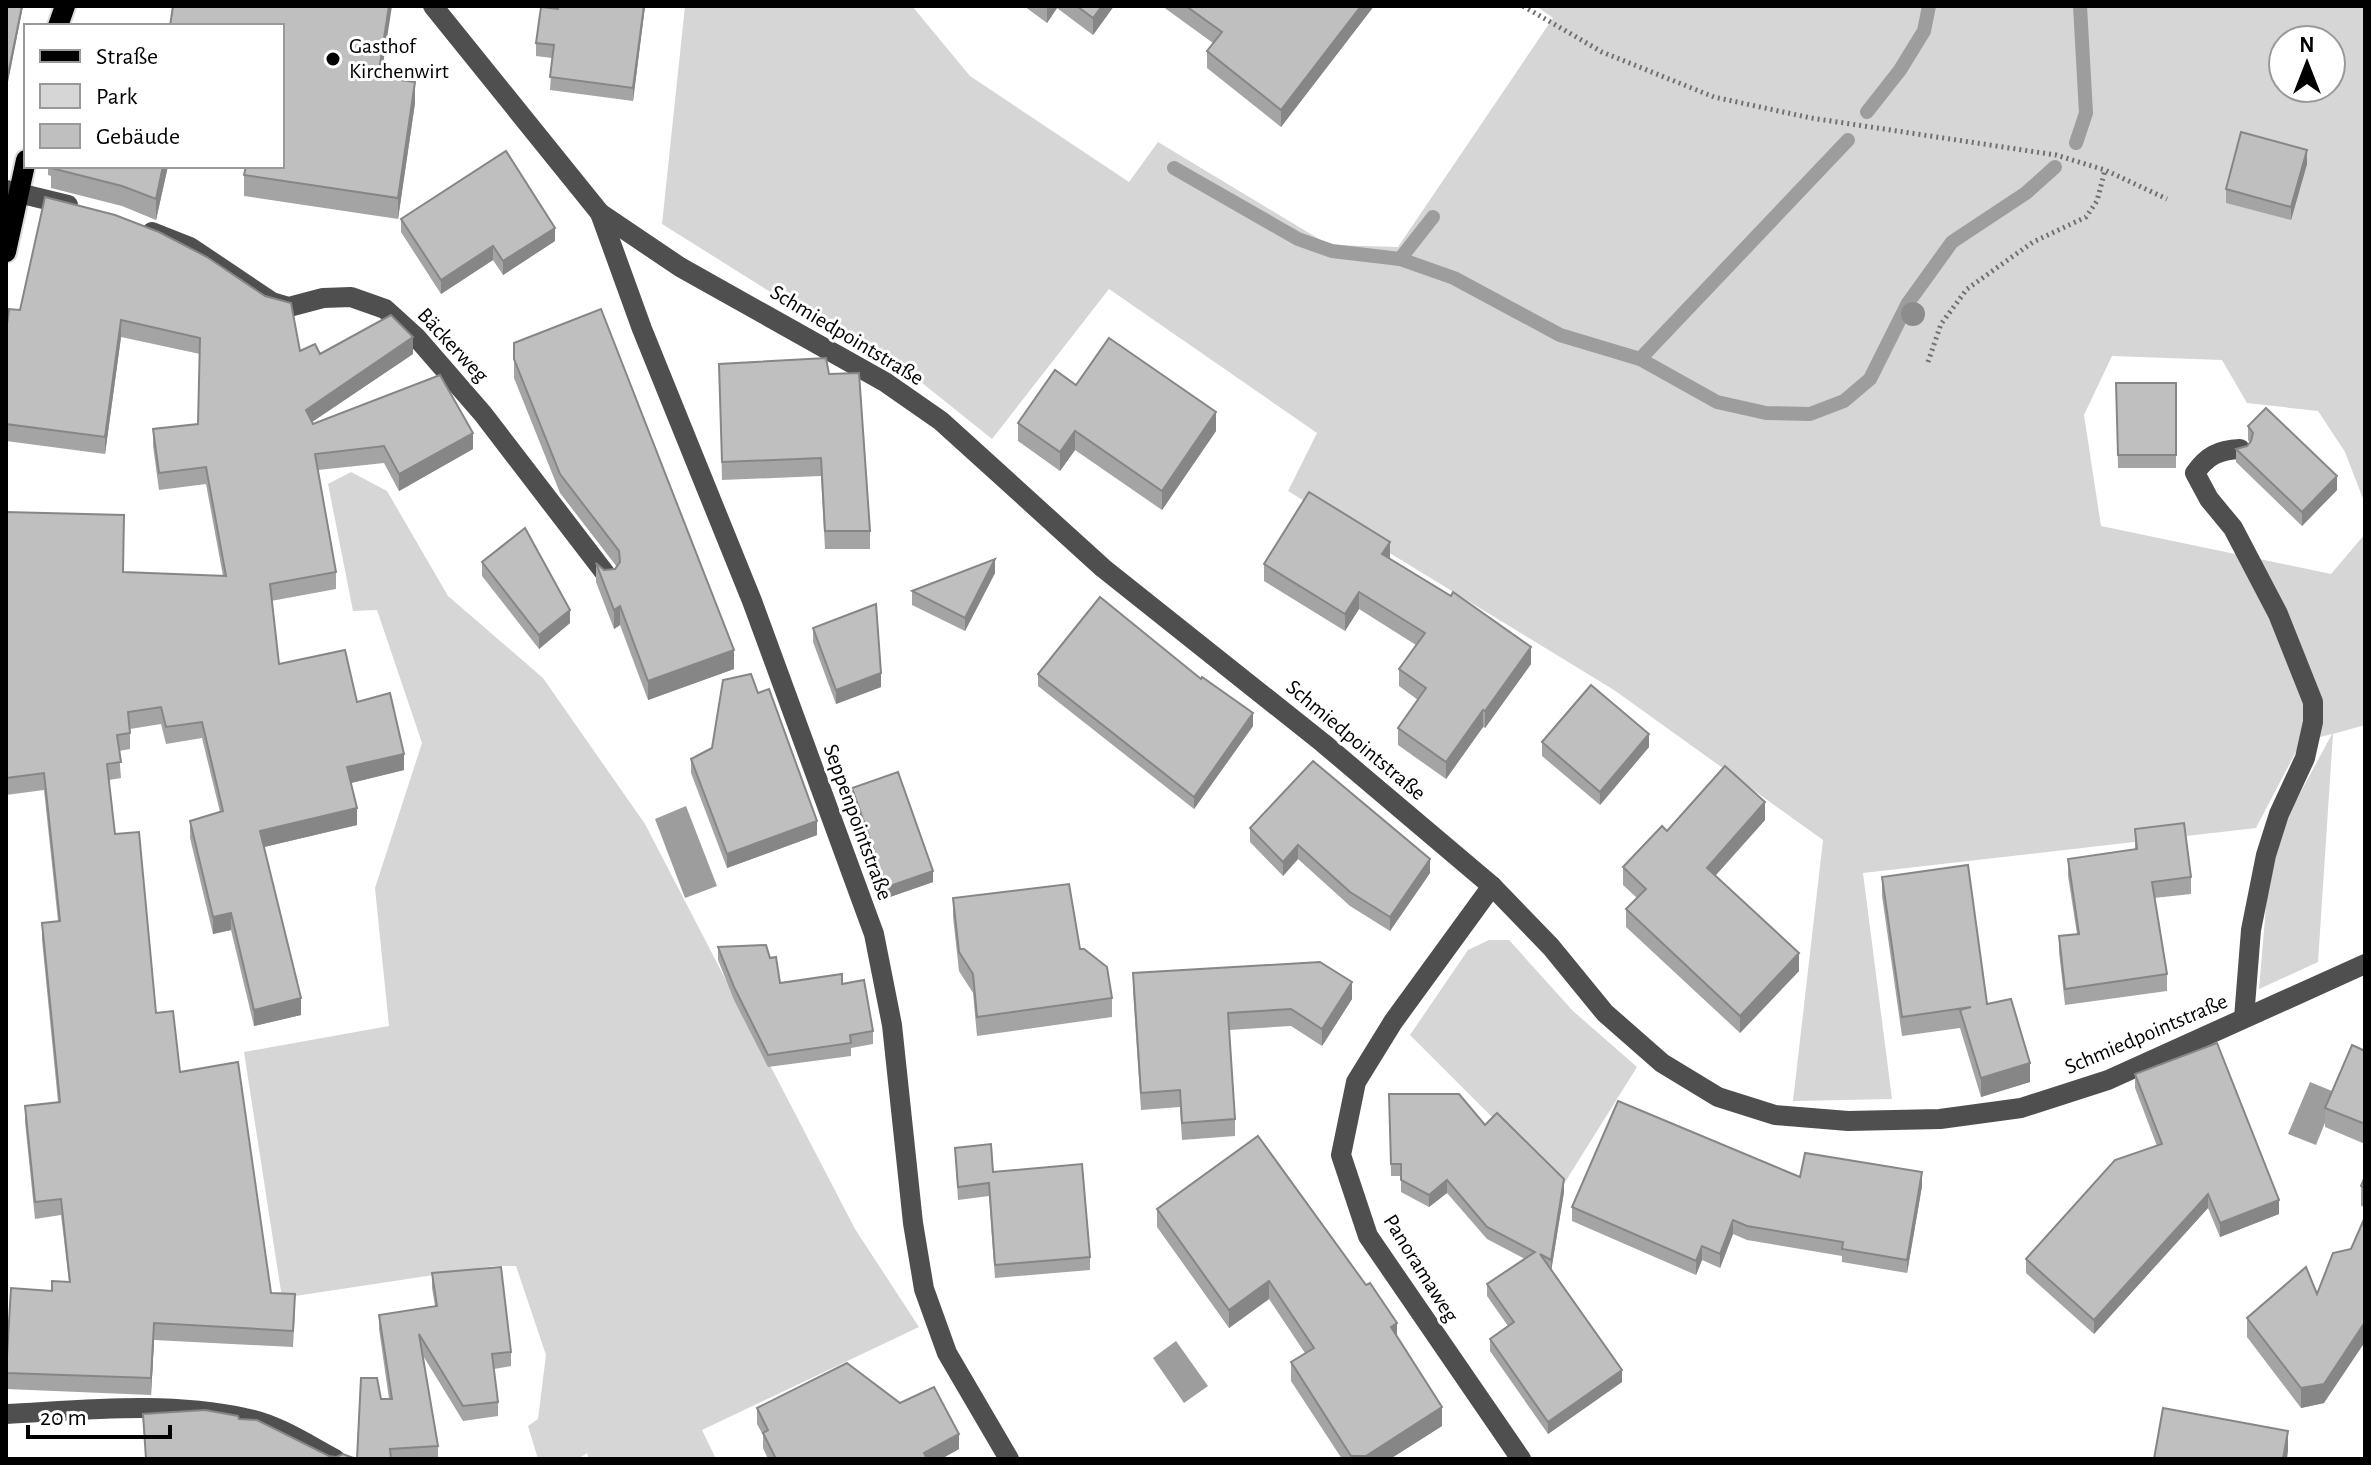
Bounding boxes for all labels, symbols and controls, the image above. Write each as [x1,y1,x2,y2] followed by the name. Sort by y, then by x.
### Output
[24,24,284,168] legend
[2267,24,2347,104] north arrow
[2299,34,2315,56] text: N
[349,35,449,82] place label: Gasthof Kirchenwirt
[96,45,158,69] text: Straße
[324,50,342,68] marker: Gasthof Kirchenwirt
[96,85,137,109] text: Park
[96,125,180,149] text: Gebäude
[767,281,927,389] street label: Schmiedpointstraße
[413,304,493,387] street label: Bäckerweg
[1282,676,1430,804] street label: Schmiedpointstraße
[820,741,896,903] street label: Seppenpointstraße
[2061,990,2231,1078] street label: Schmiedpointstraße
[1379,1210,1463,1326] street label: Panoramaweg
[28,1389,170,1439] scale bar
[40,1406,87,1430] text: 20 m

